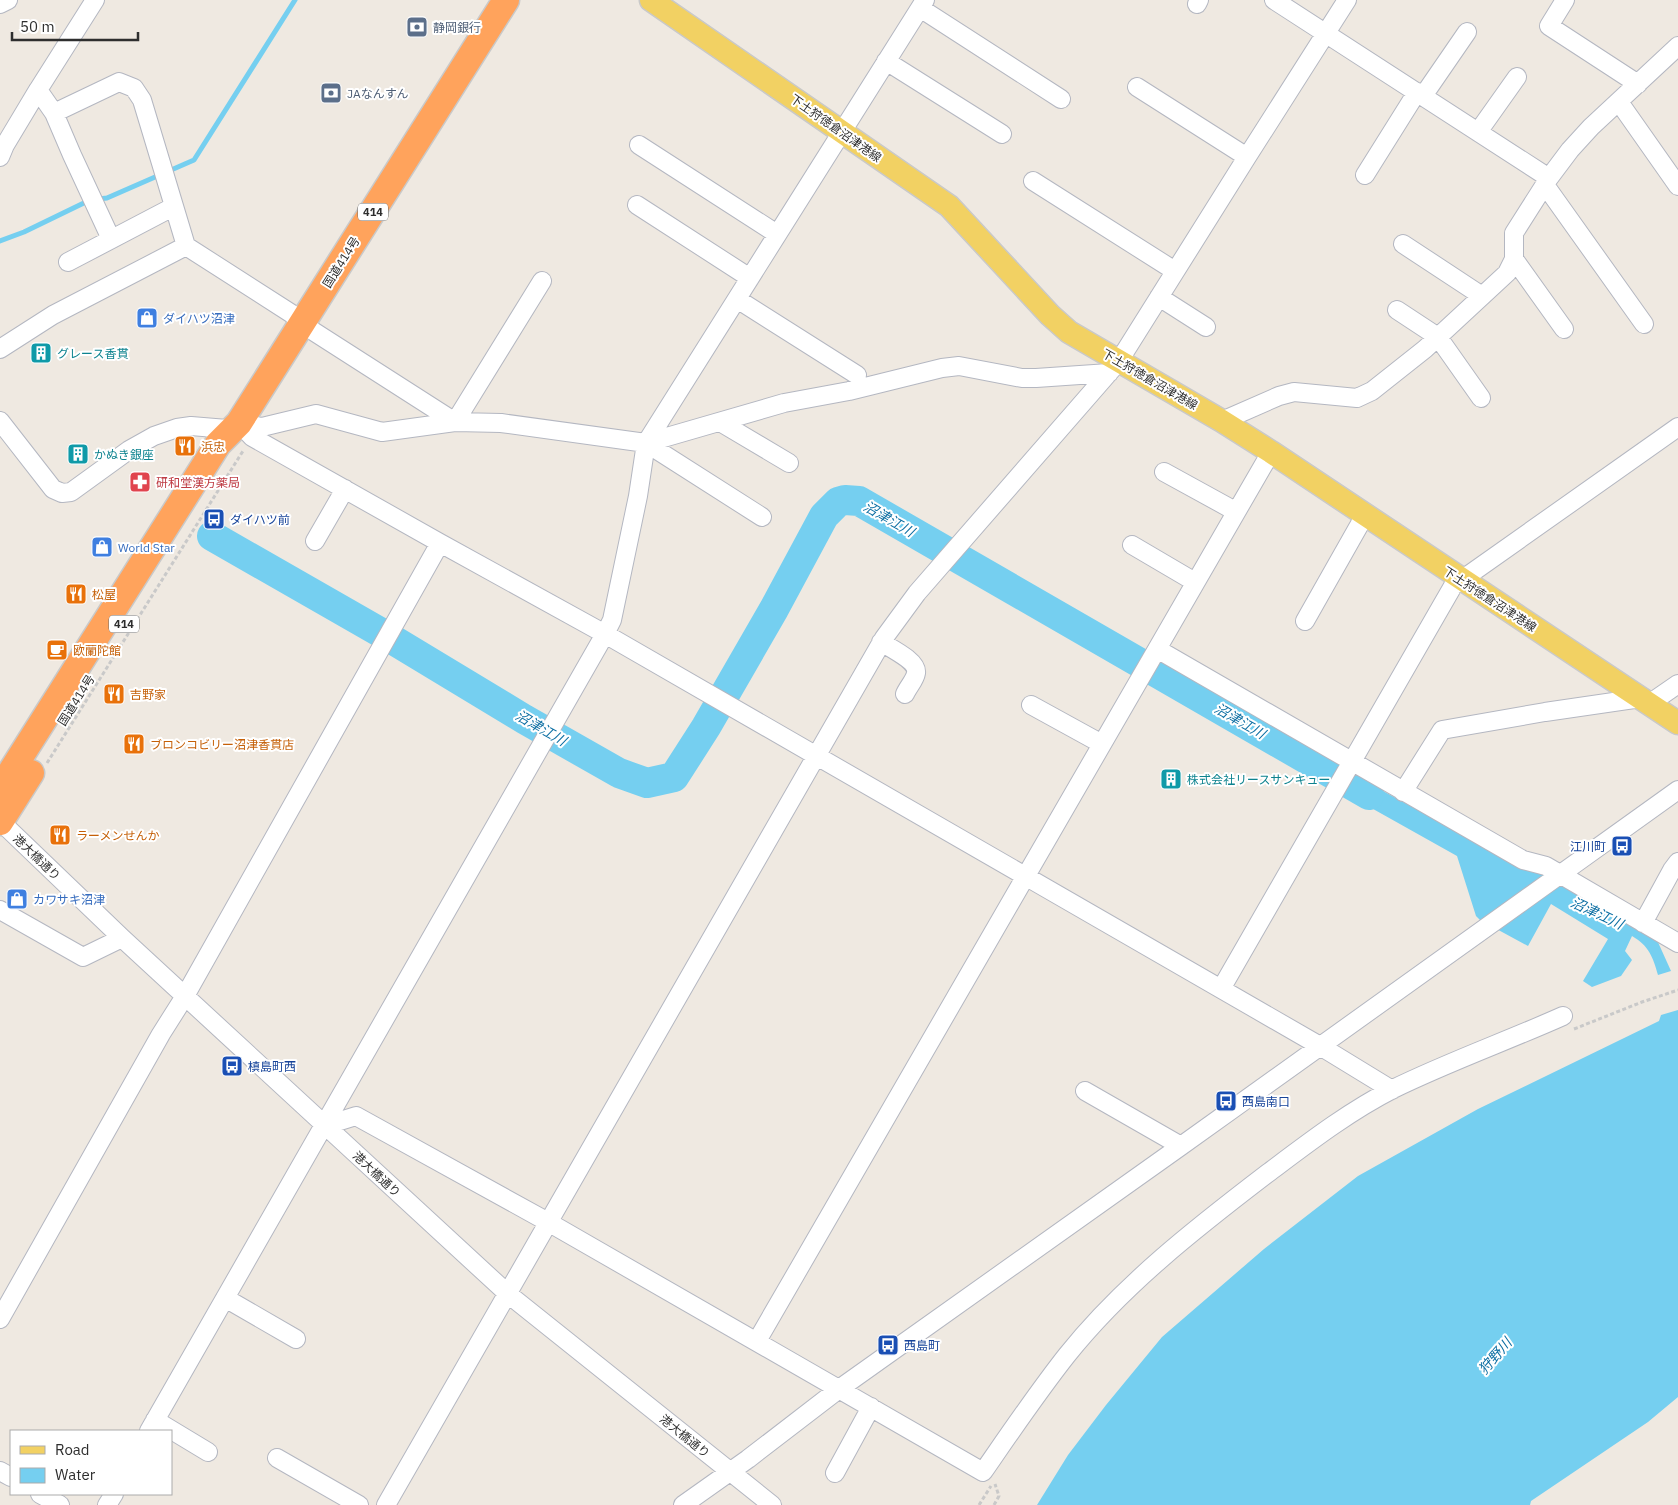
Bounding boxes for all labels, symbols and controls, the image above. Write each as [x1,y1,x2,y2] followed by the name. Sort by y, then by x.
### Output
[12,10,139,42] scale bar
[405,15,429,39] bank icon: 静岡銀行
[20,17,55,36] text: 50 m
[433,20,481,35] place label: 静岡銀行
[319,81,343,105] bank icon: JAなんすん
[347,86,409,101] place label: JAなんすん
[787,91,885,165] street label: 下土狩徳倉沼津港線
[358,203,388,220] road number: 414
[319,234,363,290] street label: 国道414号
[135,306,159,330] shop icon: ダイハツ沼津
[163,311,235,326] place label: ダイハツ沼津
[29,341,53,365] building icon: グレース香貫
[57,346,128,361] place label: グレース香貫
[1099,346,1201,412] street label: 下土狩徳倉沼津港線
[173,434,197,458] restaurant icon: 浜忠
[201,439,225,454] place label: 浜忠
[66,442,90,466] building icon: かぬき銀座
[94,447,154,462] place label: かぬき銀座
[128,470,152,494] pharmacy icon: 研和堂漢方薬局
[156,475,240,490] place label: 研和堂漢方薬局
[860,497,919,542] water label: 沼津江川
[202,507,226,531] bus stop icon: ダイハツ前
[230,512,290,527] place label: ダイハツ前
[90,535,114,559] shop icon: World Star
[118,540,175,555] place label: World Star
[1441,563,1539,635] street label: 下土狩徳倉沼津港線
[64,582,88,606] restaurant icon: 松屋
[92,587,116,602] place label: 松屋
[109,616,139,632] road number: 414
[45,638,69,662] cafe icon: 欧蘭陀館
[73,643,121,658] place label: 欧蘭陀館
[54,672,98,728] street label: 国道414号
[102,682,126,706] restaurant icon: 吉野家
[130,687,166,702] place label: 吉野家
[1211,699,1270,744] water label: 沼津江川
[512,706,571,751] water label: 沼津江川
[122,732,146,756] restaurant icon: ブロンコビリー沼津香貫店
[150,737,294,752] place label: ブロンコビリー沼津香貫店
[1159,767,1183,791] building icon: 株式会社リースサンキュー
[1187,772,1330,787] place label: 株式会社リースサンキュー
[48,823,72,847] restaurant icon: ラーメンせんか
[76,828,160,843] place label: ラーメンせんか
[10,831,64,883] street label: 港大橋通り
[1610,834,1634,858] bus stop icon: 江川町
[1570,839,1606,854] place label: 江川町
[5,887,29,911] shop icon: カワサキ沼津
[33,892,105,907] place label: カワサキ沼津
[1568,893,1628,934] water label: 沼津江川
[220,1054,244,1078] bus stop icon: 槙島町西
[248,1059,296,1074] place label: 槙島町西
[1214,1089,1238,1113] bus stop icon: 西島南口
[1242,1094,1290,1109] place label: 西島南口
[350,1148,404,1200] street label: 港大橋通り
[876,1333,900,1357] bus stop icon: 西島町
[1474,1333,1517,1378] water label: 狩野川
[904,1338,940,1353] place label: 西島町
[657,1411,713,1461] street label: 港大橋通り
[10,1430,172,1495] legend
[55,1440,90,1459] text: Road
[55,1465,96,1484] text: Water

